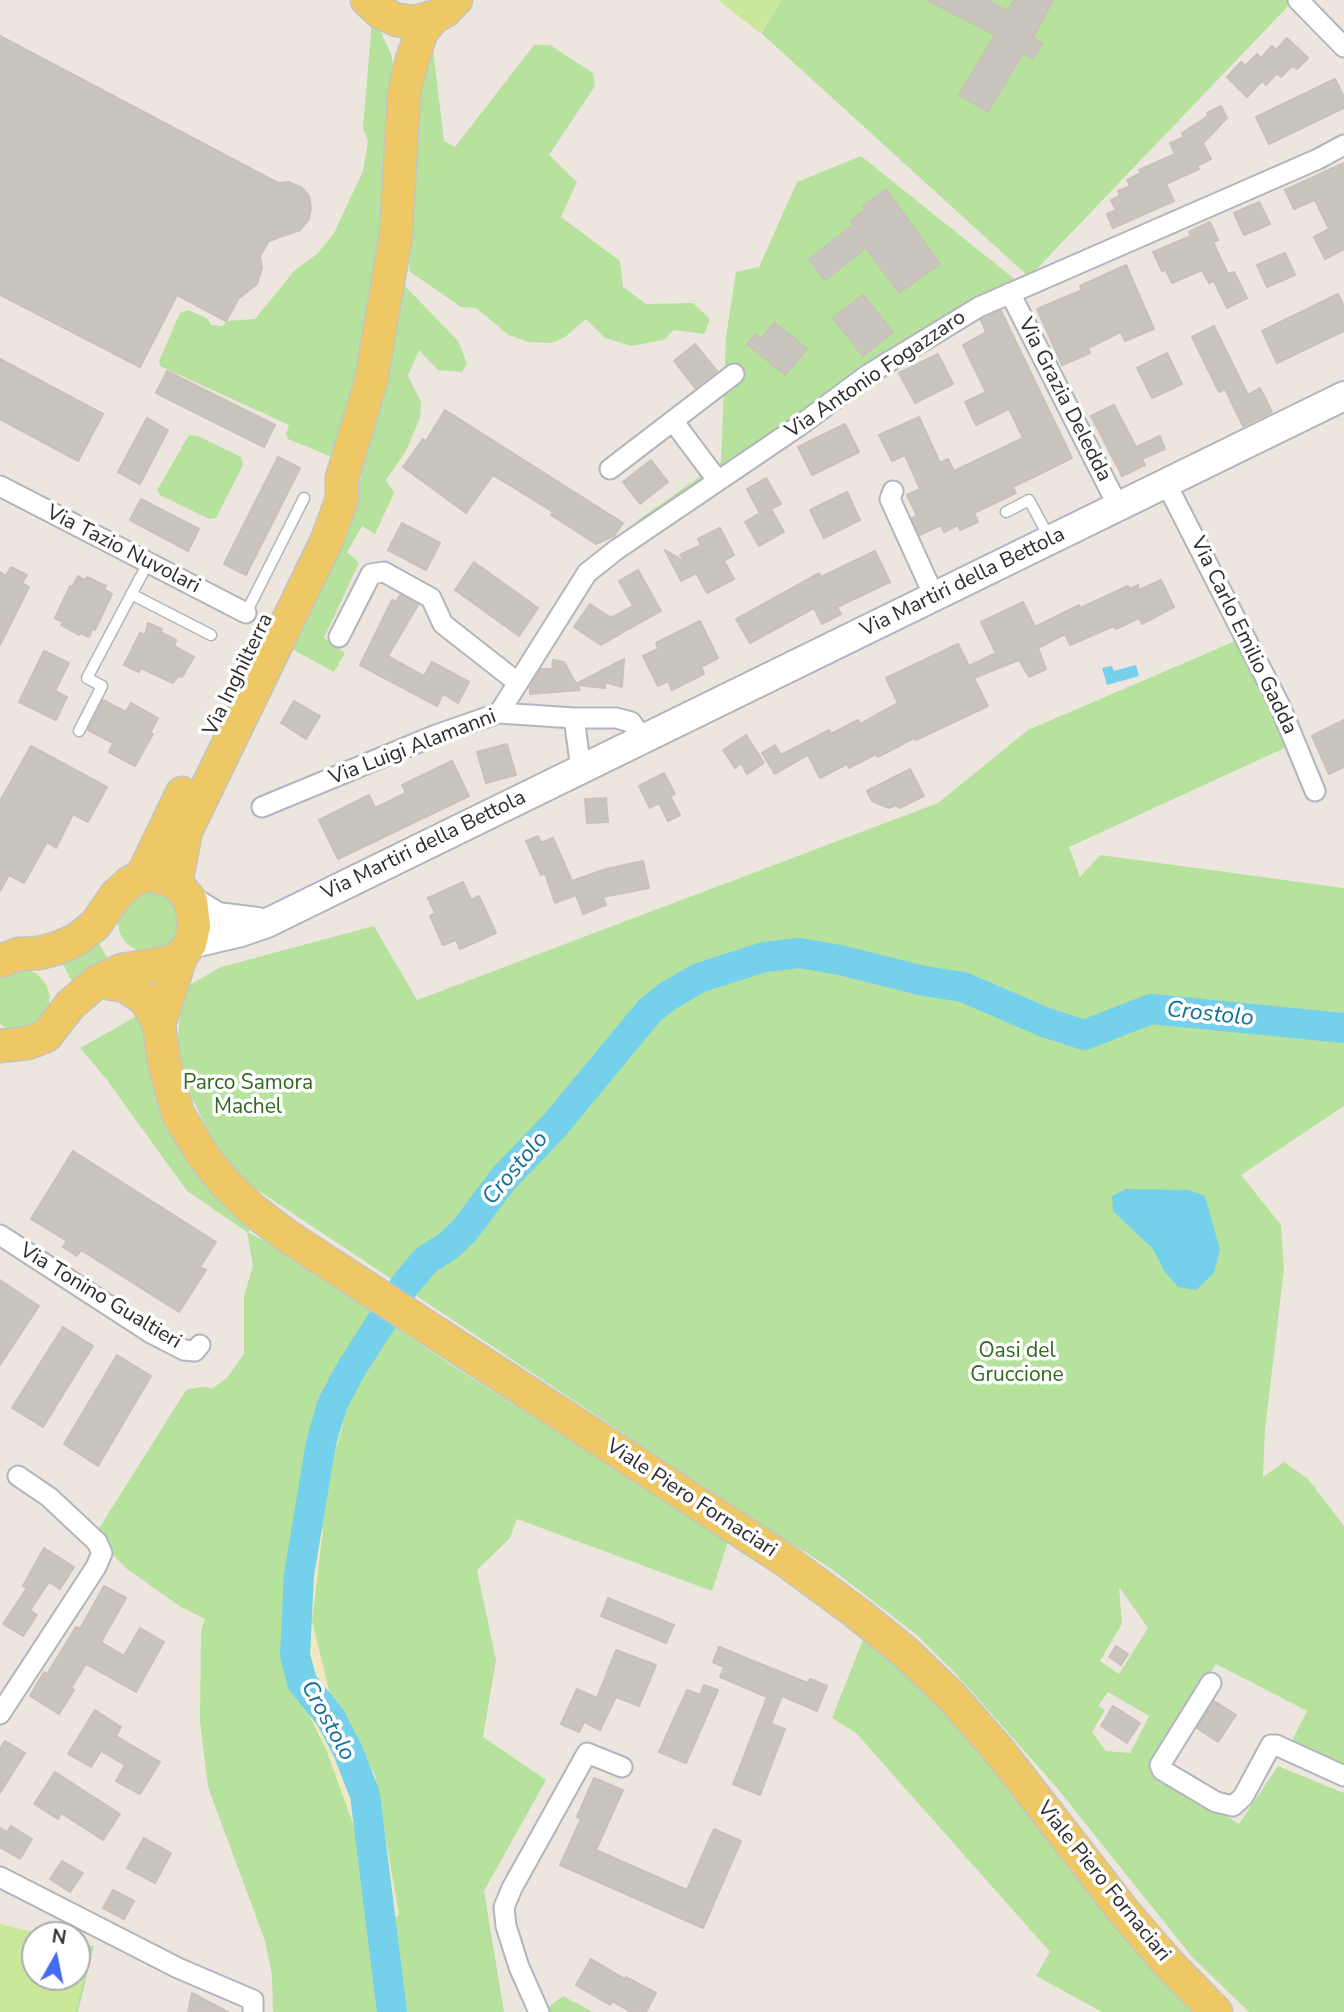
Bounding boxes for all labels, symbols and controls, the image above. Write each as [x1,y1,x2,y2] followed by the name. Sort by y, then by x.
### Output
[781,305,971,445] street label: Via Antonio Fogazzaro
[1012,314,1116,486] street label: Via Grazia Deledda
[42,500,204,600] street label: Via Tazio Nuvolari
[857,523,1069,643] street label: Via Martiri della Bettola
[1184,533,1302,739] street label: Via Carlo Emilio Gadda
[199,610,279,740] street label: Via Inghilterra
[326,705,500,791] street label: Via Luigi Alamanni
[318,786,530,906] street label: Via Martiri della Bettola
[1165,997,1255,1033] water label: Crostolo
[183,1071,313,1121] park label: Parco Samora Machel
[477,1127,555,1211] water label: Crostolo
[14,1239,186,1355] street label: Via Tonino Gualtieri
[970,1339,1064,1389] park label: Oasi del Gruccione
[601,1434,781,1564] street label: Viale Piero Fornaciari
[294,1676,360,1766] water label: Crostolo
[1031,1797,1175,1967] street label: Viale Piero Fornaciari
[21,1921,91,1991] north arrow
[50,1923,68,1951] text: N

